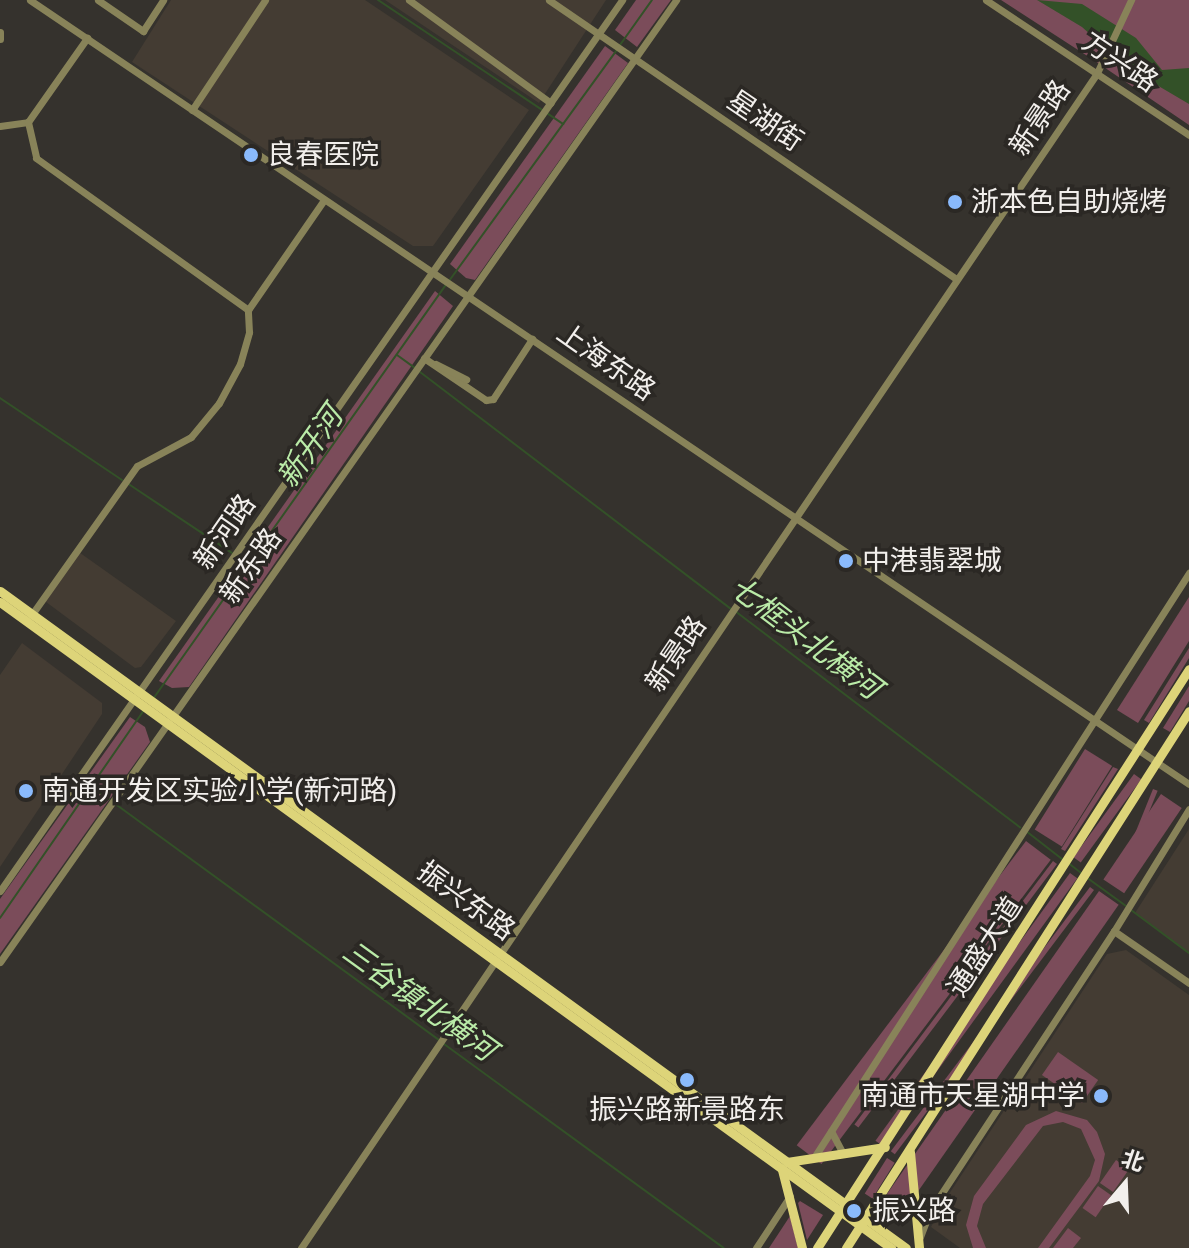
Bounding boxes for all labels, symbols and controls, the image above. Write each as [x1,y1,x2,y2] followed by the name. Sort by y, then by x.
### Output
[1076,25,1164,99] street label: 方兴路
[1003,74,1077,162] street label: 新景路
[721,84,809,158] street label: 星湖街
[267,138,379,172] place label: 良春医院
[242,146,260,164] marker: 良春医院
[971,185,1167,219] place label: 浙本色自助烧烤
[946,193,964,211] marker: 浙本色自助烧烤
[550,316,662,408] street label: 上海东路
[269,400,351,494] water label: 新开河
[187,488,263,576] street label: 新河路
[213,522,289,610] street label: 新东路
[862,544,1002,578] place label: 中港翡翠城
[837,552,855,570] marker: 中港翡翠城
[722,569,888,707] water label: 七框头北横河
[639,610,713,698] street label: 新景路
[42,774,397,808] place label: 南通开发区实验小学(新河路)
[17,782,35,800] marker: 南通开发区实验小学(新河路)
[411,854,521,948] street label: 振兴东路
[940,891,1030,1003] street label: 通盛大道
[336,934,502,1068] water label: 三谷镇北横河
[678,1071,696,1089] marker: 振兴路新景路东
[861,1079,1085,1113] place label: 南通市天星湖中学
[1092,1087,1110,1105] marker: 南通市天星湖中学
[589,1093,785,1127] place label: 振兴路新景路东
[1085,1144,1165,1224] north arrow
[1118,1145,1147,1176] text: 北
[872,1194,956,1228] place label: 振兴路
[843,1200,865,1222] marker: 振兴路

